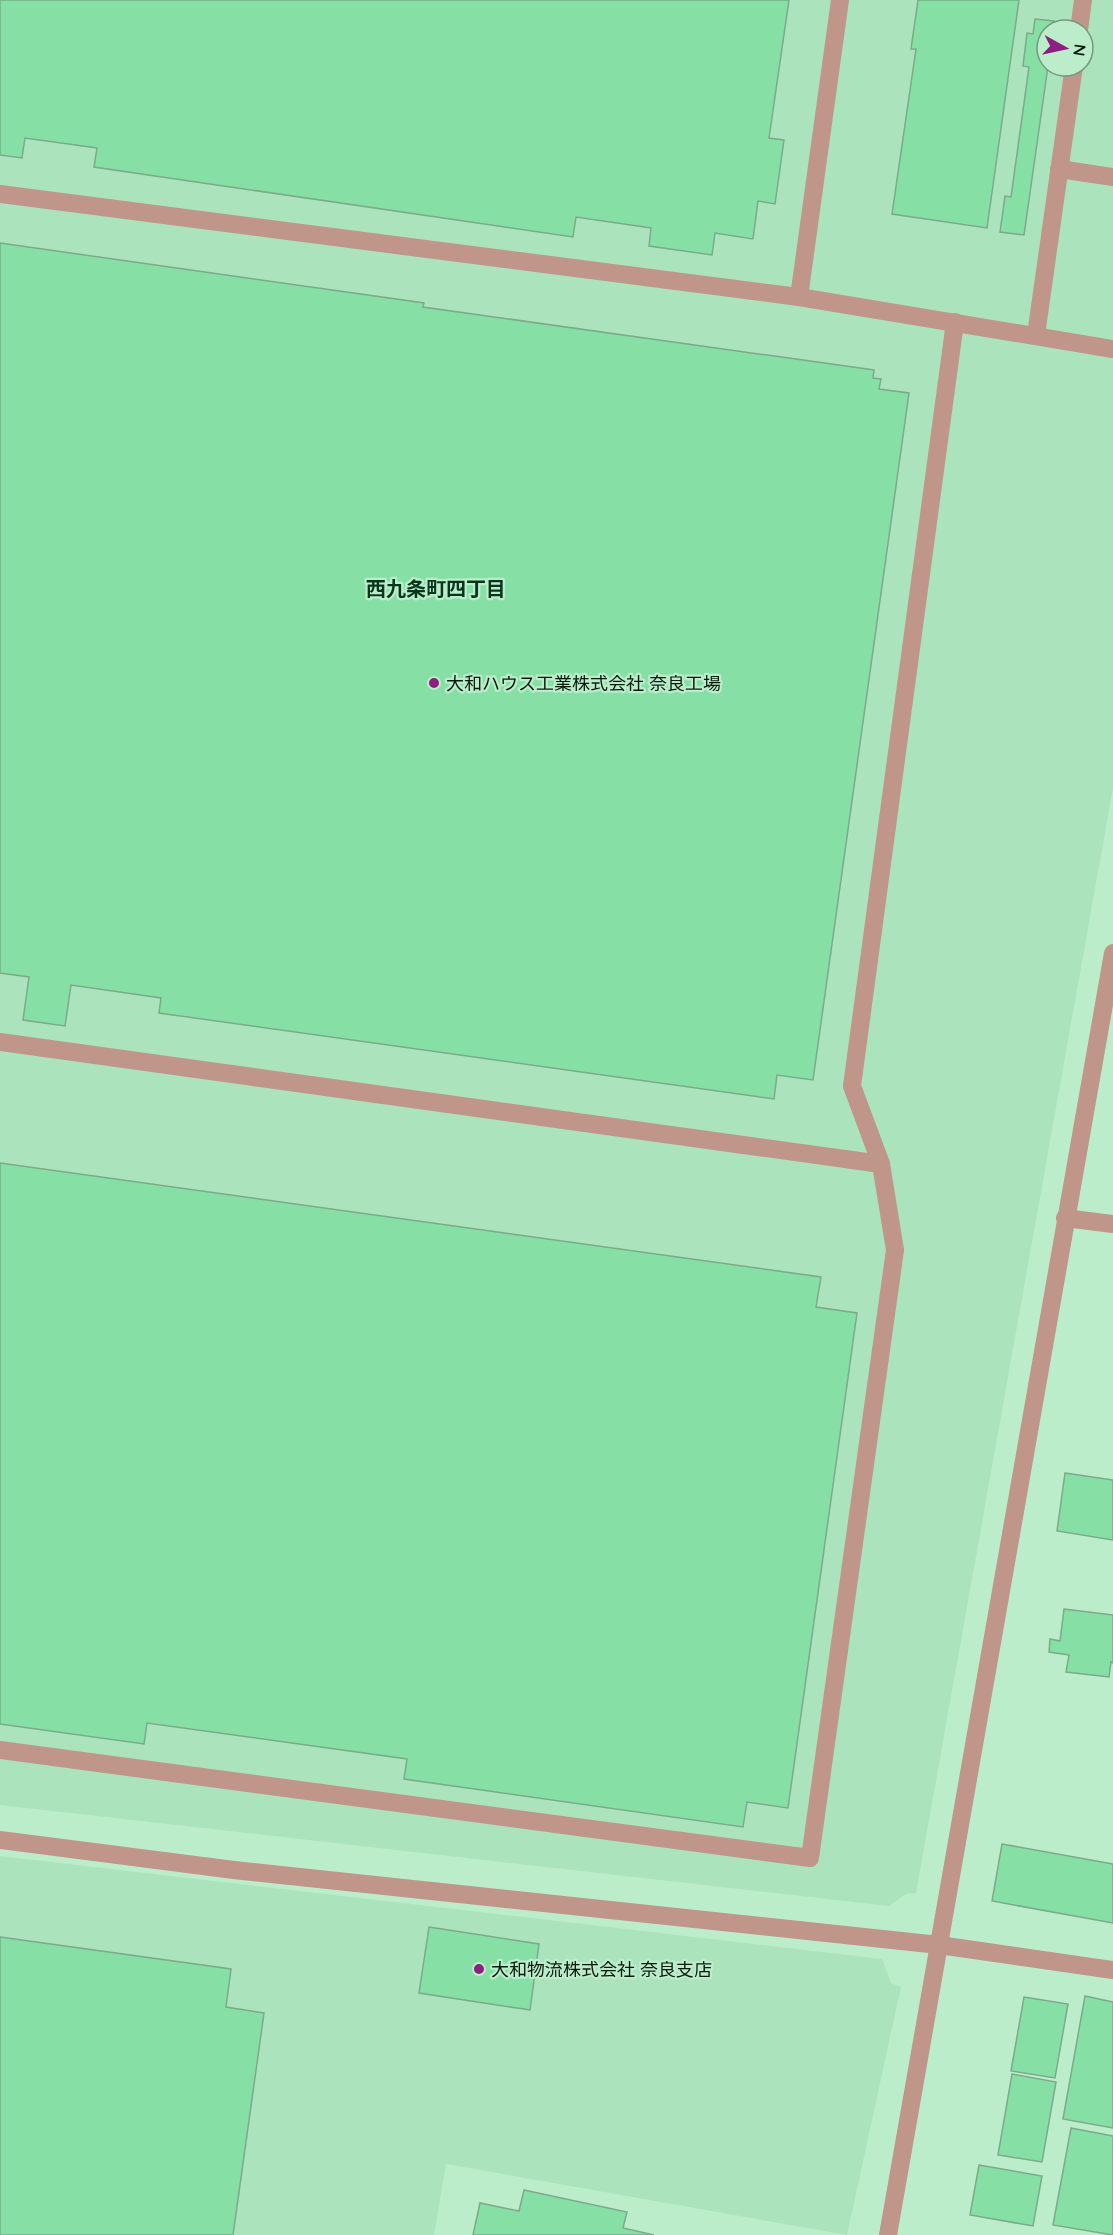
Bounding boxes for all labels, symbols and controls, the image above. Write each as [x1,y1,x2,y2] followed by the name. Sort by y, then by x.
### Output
[1035,18,1095,78] north arrow
[1069,43,1091,57] text: N
[366,576,506,601] district label: 西九条町四丁目
[446,672,721,695] place label: 大和ハウス工業株式会社 奈良工場
[427,676,441,690] marker: 大和ハウス工業株式会社 奈良工場
[491,1958,712,1981] place label: 大和物流株式会社 奈良支店
[472,1962,486,1976] marker: 大和物流株式会社 奈良支店

